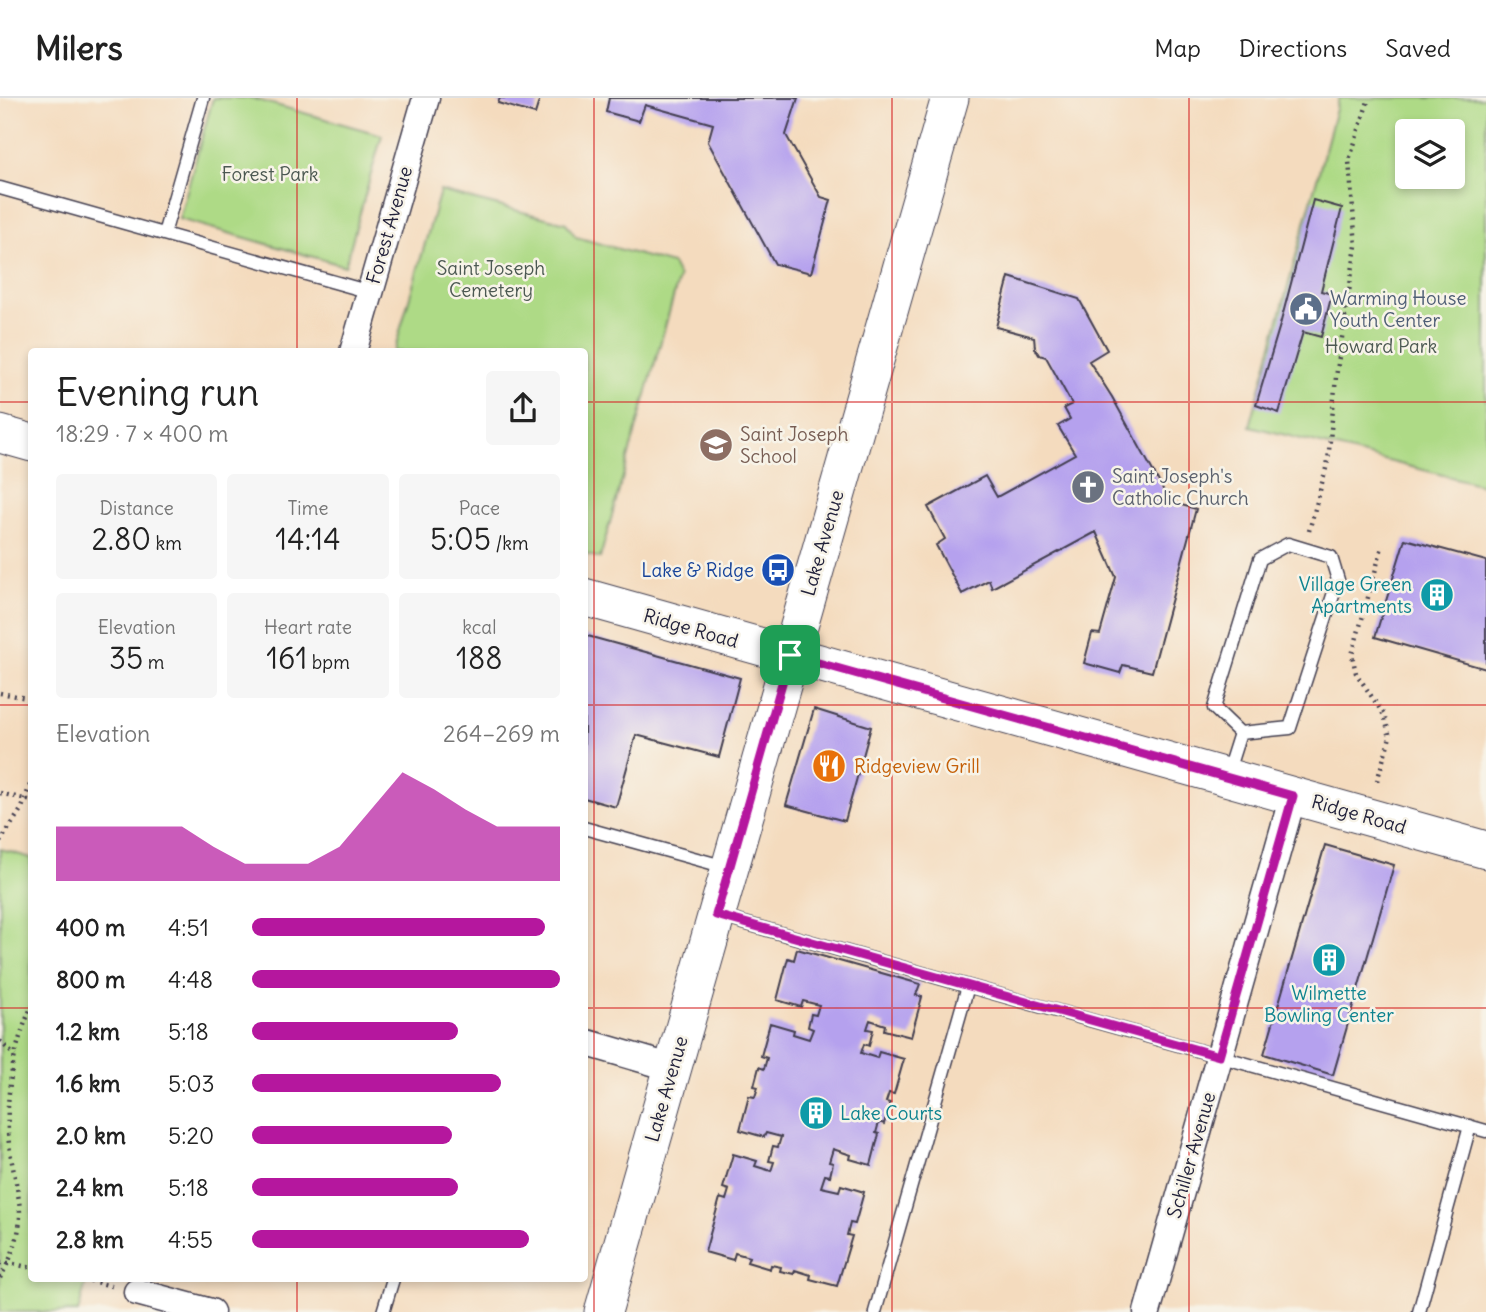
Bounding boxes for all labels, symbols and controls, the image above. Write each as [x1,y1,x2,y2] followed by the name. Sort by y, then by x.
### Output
[35,27,123,69] text: Milers
[1154,33,1201,63] text: Map
[1239,33,1347,63] text: Directions
[1385,33,1451,63] text: Saved
[1395,119,1465,189] map controls
[1395,119,1465,189] button: layers
[222,162,319,186] park label: Forest Park
[361,163,417,287] street label: Forest Avenue
[437,256,545,302] park label: Saint Joseph Cemetery
[1330,286,1467,332] place label: Warming House Youth Center
[1287,290,1325,328] public building icon: Warming House Youth Center
[1325,334,1438,358] park label: Howard Park
[56,369,259,416] text: Evening run
[486,371,560,445] button: share
[56,419,228,448] text: 18:29 · 7 × 400 m
[740,422,848,468] place label: Saint Joseph School
[697,426,735,464] school or university icon: Saint Joseph School
[1112,464,1249,510] place label: Saint Joseph's Catholic Church
[1069,468,1107,506] church icon: Saint Joseph's Catholic Church
[795,487,849,599] street label: Lake Avenue
[100,496,174,520] text: Distance
[287,496,329,520] text: Time
[459,496,500,520] text: Pace
[91,520,151,558] text: 2.80
[275,520,341,558] text: 14:14
[430,520,491,558] text: 5:05
[151,531,182,555] text: km
[491,531,529,555] text: /km
[759,551,797,589] bus stop icon: Lake & Ridge
[641,558,754,582] place label: Lake & Ridge
[1299,572,1412,618] place label: Village Green Apartments
[1418,576,1456,614] building icon: Village Green Apartments
[641,603,741,653] street label: Ridge Road
[98,615,176,639] text: Elevation
[264,615,352,639] text: Heart rate
[462,615,496,639] text: kcal
[760,625,820,685] pin
[771,636,809,674] icon: arrive
[109,639,143,677] text: 35
[266,639,307,677] text: 161
[456,639,503,677] text: 188
[143,650,164,674] text: m
[307,650,350,674] text: bpm
[56,719,150,748] text: Elevation
[443,719,560,748] text: 264–269 m
[810,747,848,785] restaurant icon: Ridgeview Grill
[854,754,980,778] place label: Ridgeview Grill
[1309,789,1409,839] street label: Ridge Road
[56,913,125,942] text: 400 m
[168,913,209,942] text: 4:51
[1310,941,1348,979] building icon: Wilmette Bowling Center
[56,965,125,994] text: 800 m
[168,965,213,994] text: 4:48
[1264,981,1394,1027] place label: Wilmette Bowling Center
[56,1017,120,1046] text: 1.2 km
[168,1017,209,1046] text: 5:18
[639,1033,693,1145] street label: Lake Avenue
[56,1069,121,1098] text: 1.6 km
[168,1069,215,1098] text: 5:03
[1162,1089,1220,1221] street label: Schiller Avenue
[797,1094,835,1132] building icon: Lake Courts
[840,1101,942,1125] place label: Lake Courts
[56,1121,126,1150] text: 2.0 km
[168,1121,214,1150] text: 5:20
[56,1173,124,1202] text: 2.4 km
[168,1173,209,1202] text: 5:18
[56,1225,124,1254] text: 2.8 km
[168,1225,213,1254] text: 4:55

